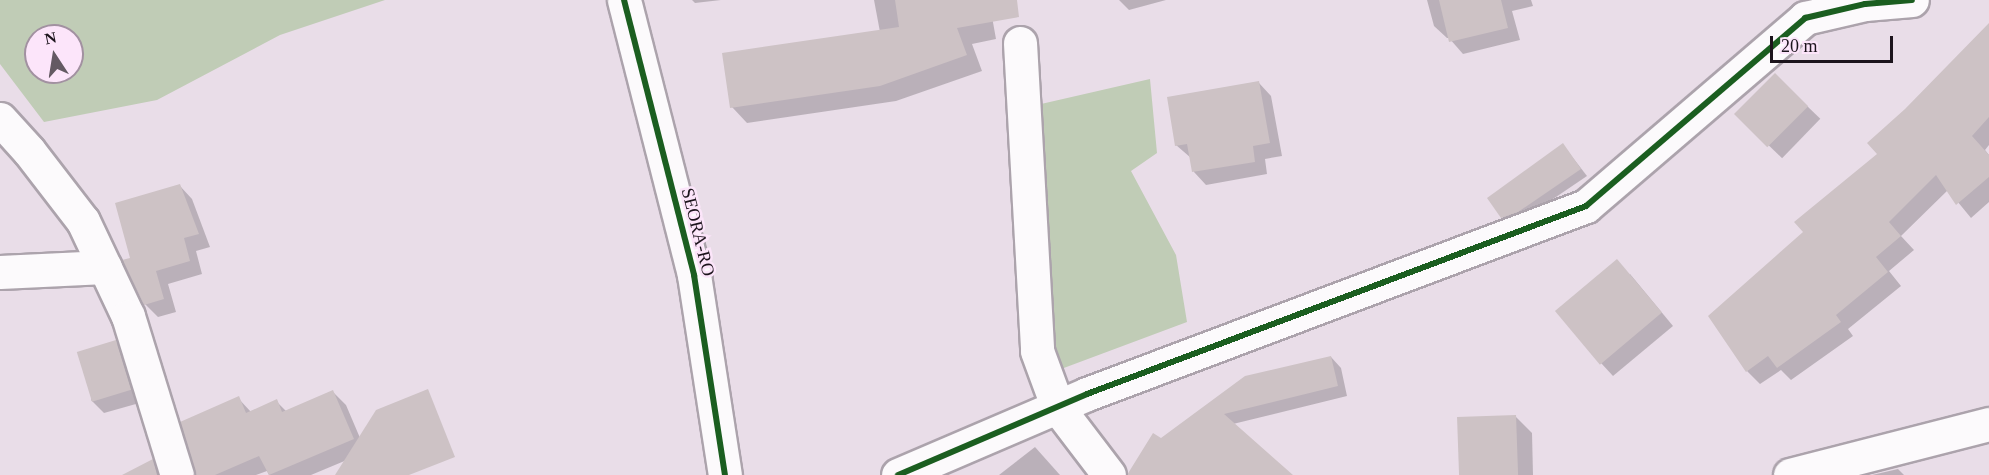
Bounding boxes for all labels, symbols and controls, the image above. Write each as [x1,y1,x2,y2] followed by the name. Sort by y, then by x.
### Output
[24,24,84,84] north arrow
[1773,24,1896,62] scale bar
[43,28,58,47] text: N
[1781,36,1818,56] text: 20 m
[677,186,719,278] street label: SEORA-RO

